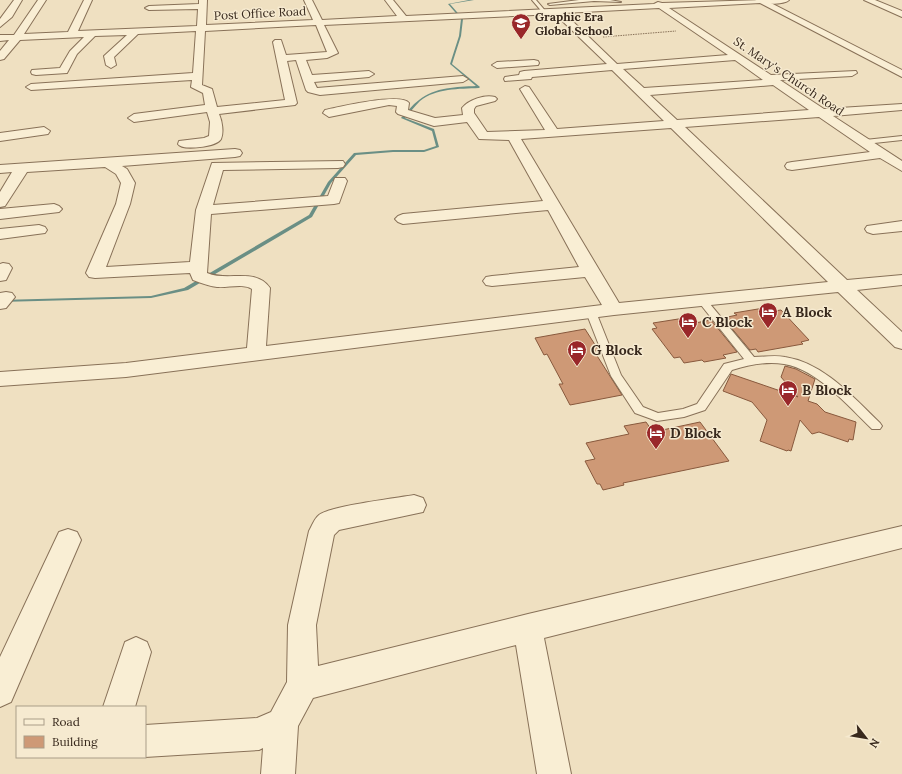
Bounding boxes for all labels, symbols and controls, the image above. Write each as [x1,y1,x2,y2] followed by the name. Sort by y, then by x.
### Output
[213,3,307,23] street label: Post Office Road
[535,9,613,38] place label: Graphic Era Global School
[510,12,532,40] school or university icon: Graphic Era Global School
[731,33,847,119] street label: St. Mary's Church Road
[757,301,779,329] hotel icon: A Block
[782,303,833,321] place label: A Block
[677,311,699,339] hotel icon: C Block
[702,313,753,331] place label: C Block
[566,339,588,367] hotel icon: G Block
[591,341,643,359] place label: G Block
[777,379,799,407] hotel icon: B Block
[802,381,853,399] place label: B Block
[645,422,667,450] hotel icon: D Block
[670,424,722,442] place label: D Block
[16,706,146,758] legend
[52,714,80,729] text: Road
[846,718,886,758] north arrow
[52,734,98,749] text: Building
[866,736,883,751] text: N

